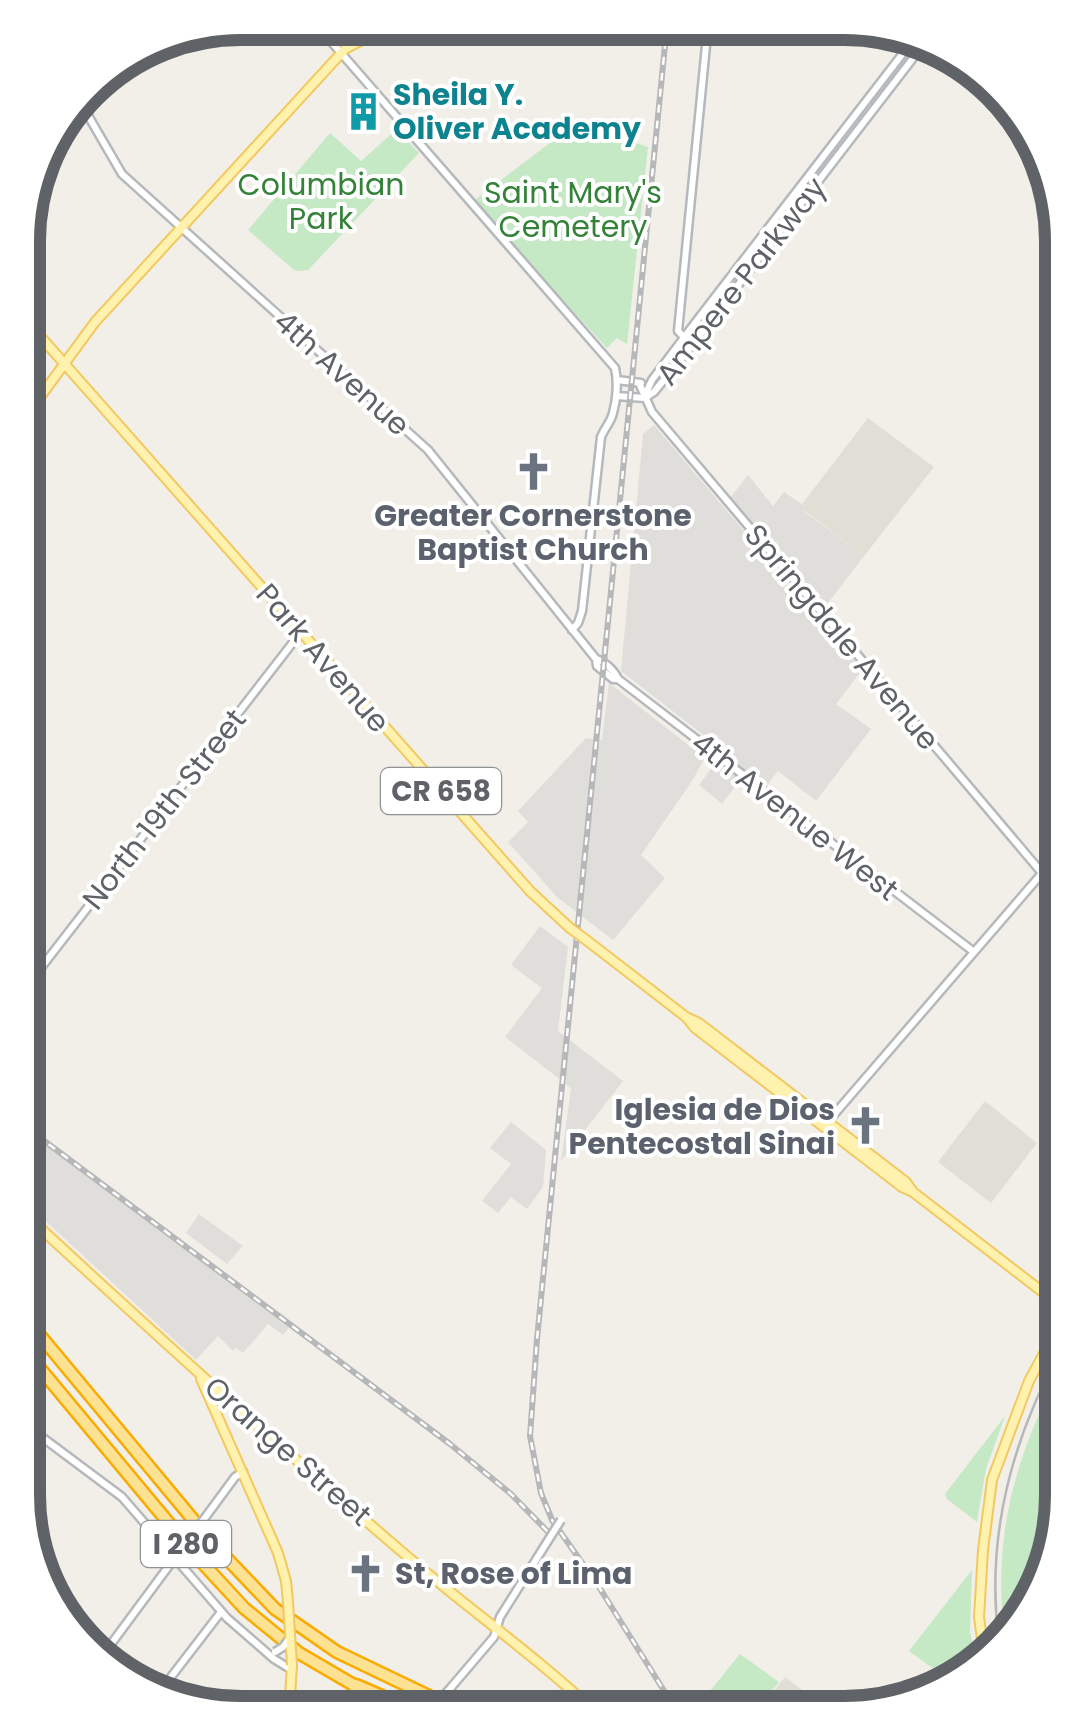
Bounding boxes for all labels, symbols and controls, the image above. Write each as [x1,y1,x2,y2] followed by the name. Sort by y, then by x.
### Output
[393,73,641,150] place label: Sheila Y. Oliver Academy
[342,90,384,132] building icon: Sheila Y. Oliver Academy
[238,163,404,240] park label: Columbian Park
[646,168,836,394] street label: Ampere Parkway
[484,171,662,248] park label: Saint Mary's Cemetery
[265,300,419,446] street label: 4th Avenue
[512,450,554,492] church icon: Greater Cornerstone Baptist Church
[374,494,692,571] place label: Greater Cornerstone Baptist Church
[735,515,949,759] street label: Springdale Avenue
[246,574,400,742] street label: Park Avenue
[72,700,256,918] street label: North 19th Street
[682,721,908,911] street label: 4th Avenue West
[381,768,501,814] road number: CR 658
[568,1088,835,1165] place label: Iglesia de Dios Pentecostal Sinai
[844,1105,886,1147] church icon: Iglesia de Dios Pentecostal Sinai
[195,1366,381,1536] street label: Orange Street
[141,1521,231,1567] road number: I 280
[344,1552,386,1594] church icon: St, Rose of Lima
[395,1552,632,1595] place label: St, Rose of Lima

